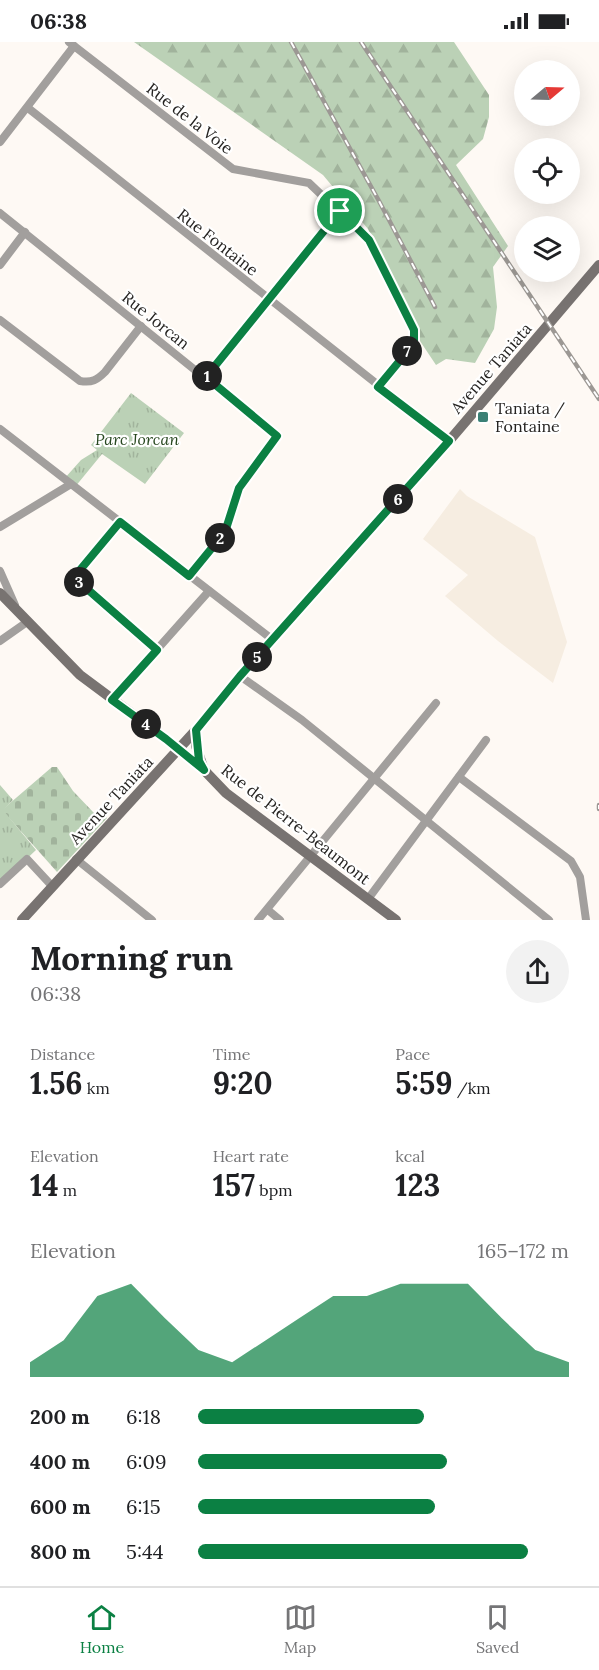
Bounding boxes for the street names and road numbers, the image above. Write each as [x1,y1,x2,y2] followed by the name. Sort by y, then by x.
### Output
[143,78,237,158] street label: Rue de la Voie
[174,204,263,280] street label: Rue Fontaine
[118,287,194,353] street label: Rue Jorcan
[446,319,536,418] street label: Avenue Taniata
[64,752,157,849] street label: Avenue Taniata
[218,760,375,889] street label: Rue de Pierre-Beaumont

